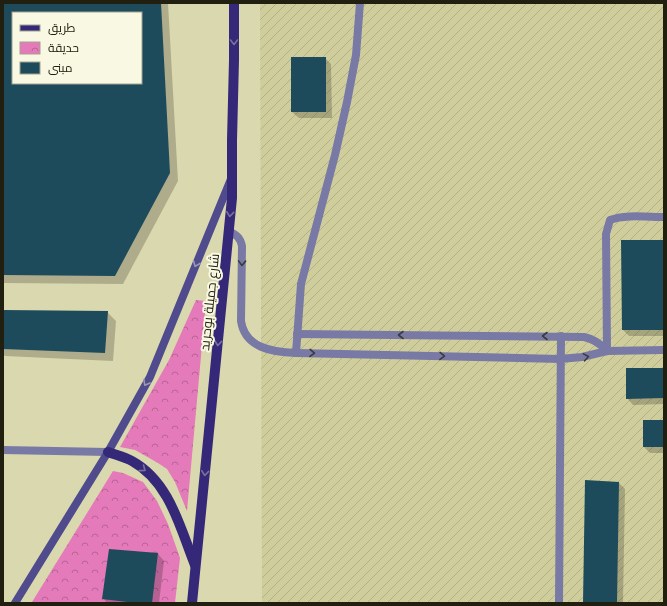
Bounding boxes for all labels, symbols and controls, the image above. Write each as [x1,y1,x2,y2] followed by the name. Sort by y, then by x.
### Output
[12,12,142,84] legend
[48,20,76,35] text: طريق
[230,39,238,45] one-way arrow
[48,40,79,55] text: حديقة
[48,60,73,75] text: مبنى
[226,211,235,217] one-way arrow
[196,253,223,351] street label: شارع جميلة بوحريد
[193,260,201,267] one-way arrow
[238,260,247,266] one-way arrow
[398,331,404,339] one-way arrow
[542,332,548,340] one-way arrow
[213,340,222,346] one-way arrow
[309,349,315,358] one-way arrow
[439,352,445,360] one-way arrow
[582,353,589,361] one-way arrow
[144,379,151,387] one-way arrow
[139,464,146,472] one-way arrow
[201,470,210,476] one-way arrow

